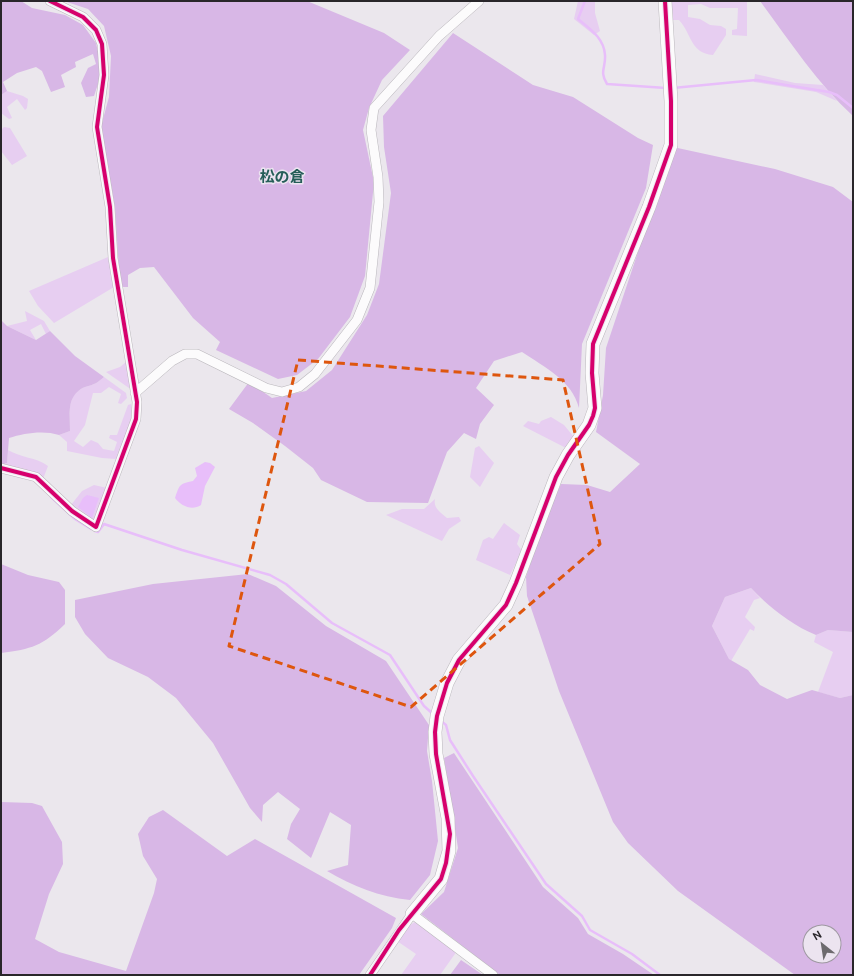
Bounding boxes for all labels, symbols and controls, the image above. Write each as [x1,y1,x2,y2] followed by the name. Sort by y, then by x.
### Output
[259,168,305,185] district label: 松の倉
[802,924,842,964] north arrow
[810,928,824,943] text: N

